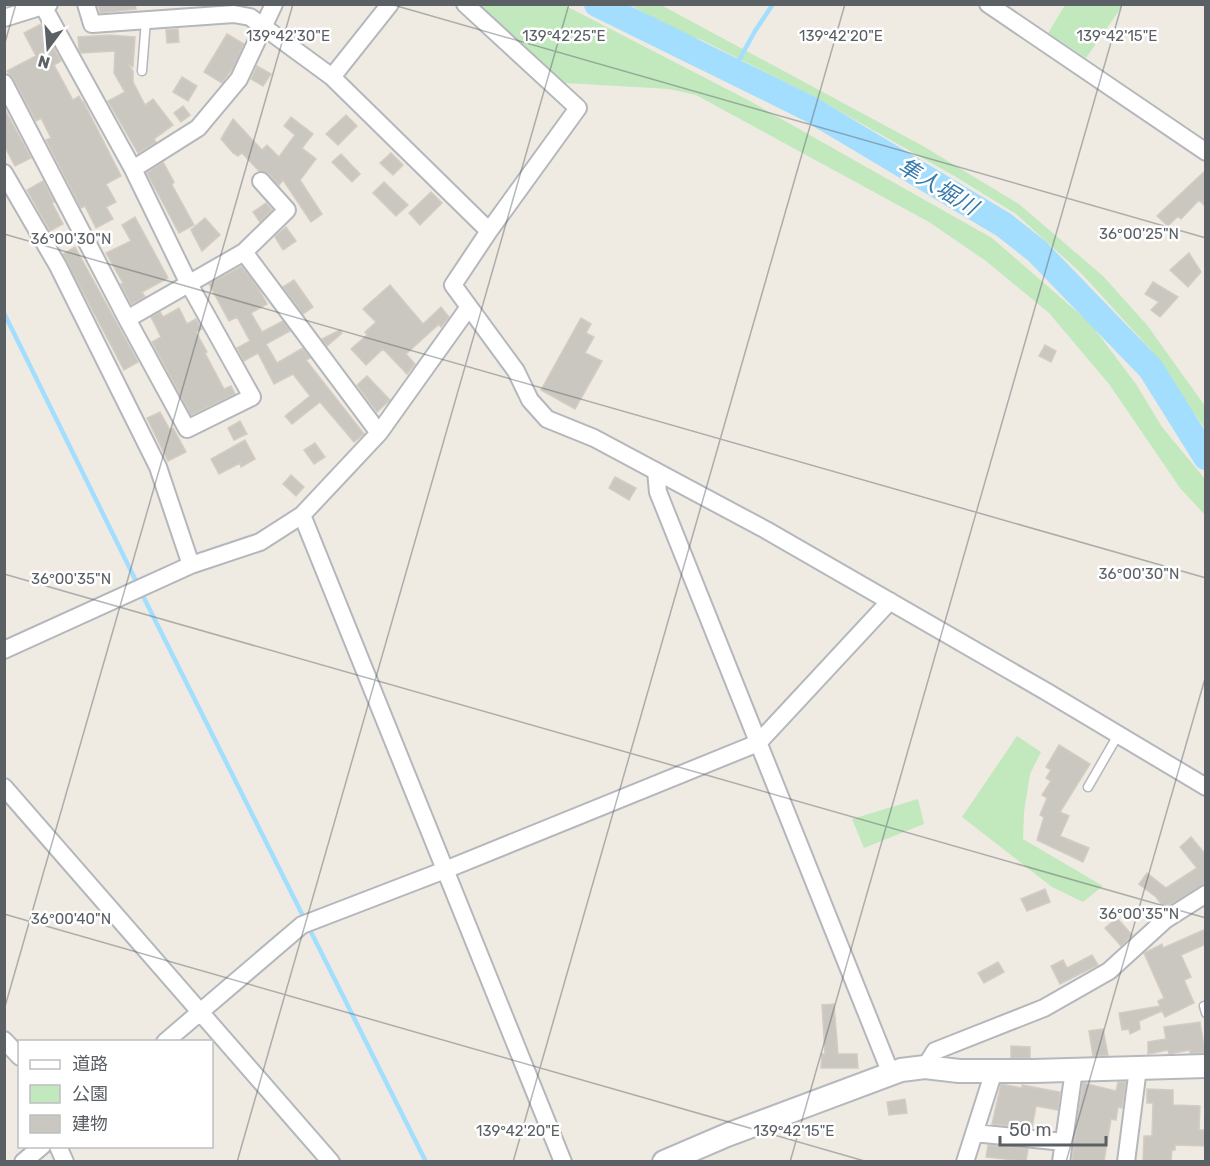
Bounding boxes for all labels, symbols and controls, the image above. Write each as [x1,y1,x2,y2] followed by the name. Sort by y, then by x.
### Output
[18,18,78,78] north arrow
[246,27,330,45] text: 139°42'30"E
[522,27,606,45] text: 139°42'25"E
[799,27,883,45] text: 139°42'20"E
[1077,27,1157,45] text: 139°42'15"E
[36,51,52,73] text: N
[893,152,984,222] water label: 隼人堀川
[1099,225,1179,243] text: 36°00'25"N
[31,230,111,248] text: 36°00'30"N
[1099,565,1179,583] text: 36°00'30"N
[31,570,111,588] text: 36°00'35"N
[1099,905,1179,923] text: 36°00'35"N
[31,910,111,928] text: 36°00'40"N
[18,1040,213,1148] legend
[72,1053,108,1075] text: 道路
[72,1083,108,1105] text: 公園
[1000,1109,1106,1147] scale bar
[72,1113,108,1135] text: 建物
[1009,1119,1052,1141] text: 50 m
[476,1122,560,1140] text: 139°42'20"E
[754,1122,834,1140] text: 139°42'15"E

